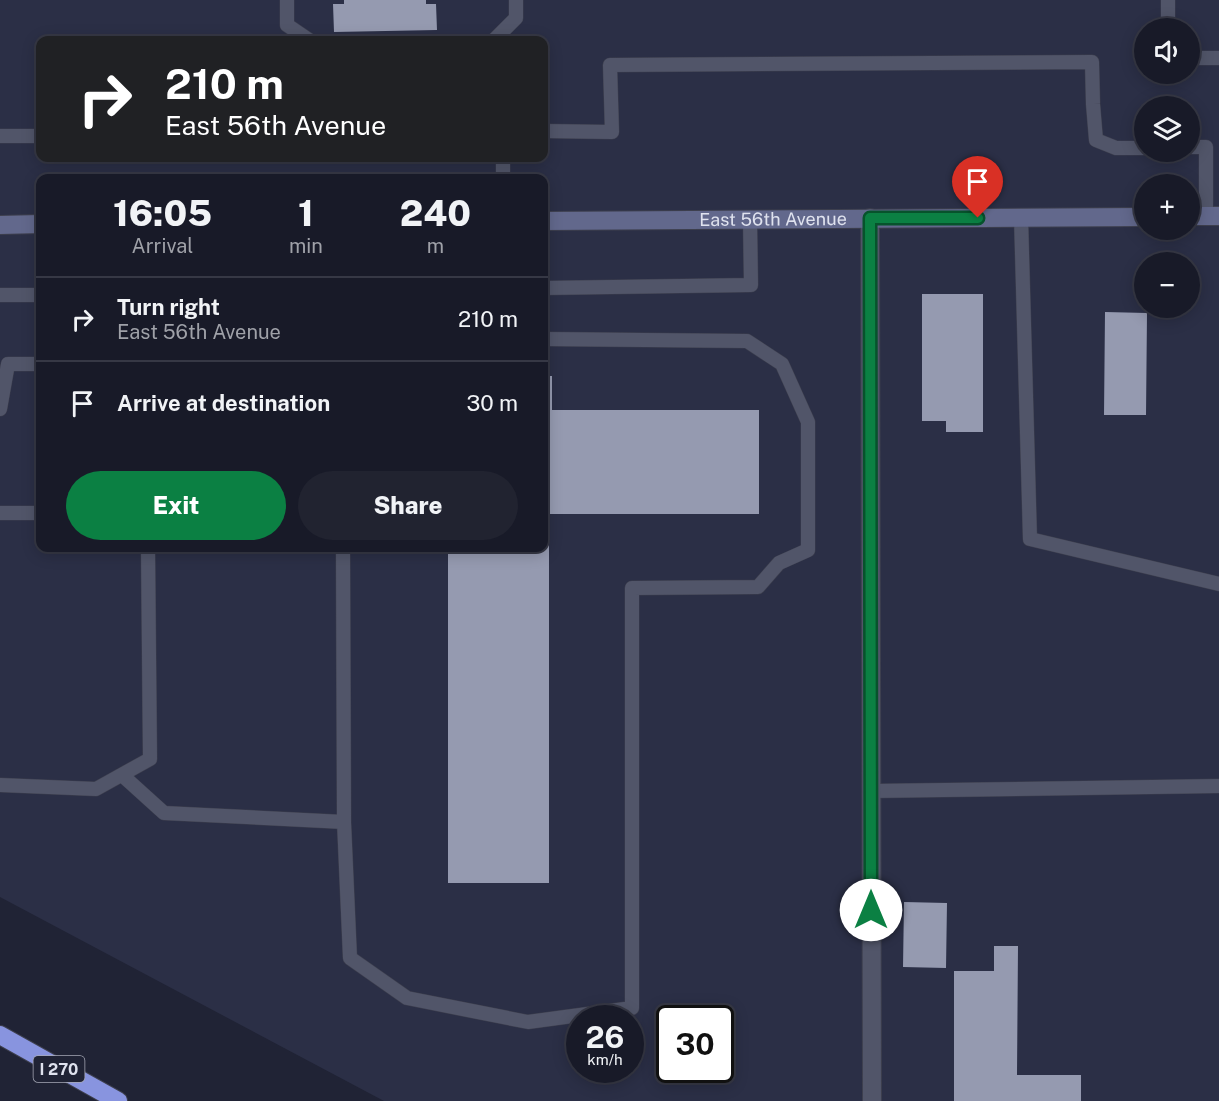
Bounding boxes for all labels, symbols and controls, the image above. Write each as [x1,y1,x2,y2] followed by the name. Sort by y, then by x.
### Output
[1134,18,1200,318] map controls
[1134,18,1200,84] button: sound
[165,59,284,108] text: 210 m
[66,60,144,138] icon: right
[1134,96,1200,162] button: layers
[165,109,386,141] text: East 56th Avenue
[952,156,1003,218] pin
[961,165,994,198] icon: arrive
[1134,174,1200,240] button: +
[113,192,212,234] text: 16:05
[298,192,314,234] text: 1
[400,192,471,234] text: 240
[699,208,847,230] street label: East 56th Avenue
[132,234,193,258] text: Arrival
[289,234,323,258] text: min
[427,234,444,258] text: m
[1134,252,1200,318] button: −
[117,294,220,320] text: Turn right
[66,303,99,336] icon: right
[458,306,518,332] text: 210 m
[117,320,281,344] text: East 56th Avenue
[66,387,99,420] icon: arrive
[117,390,330,416] text: Arrive at destination
[466,390,518,416] text: 30 m
[66,471,286,540] button: Exit
[298,471,518,540] button: Share
[839,878,903,942] position arrow
[656,1005,734,1083] speed limit sign: 30
[586,1019,624,1055] text: 26
[587,1051,623,1068] text: km/h
[34,1056,84,1082] road number: I 270

